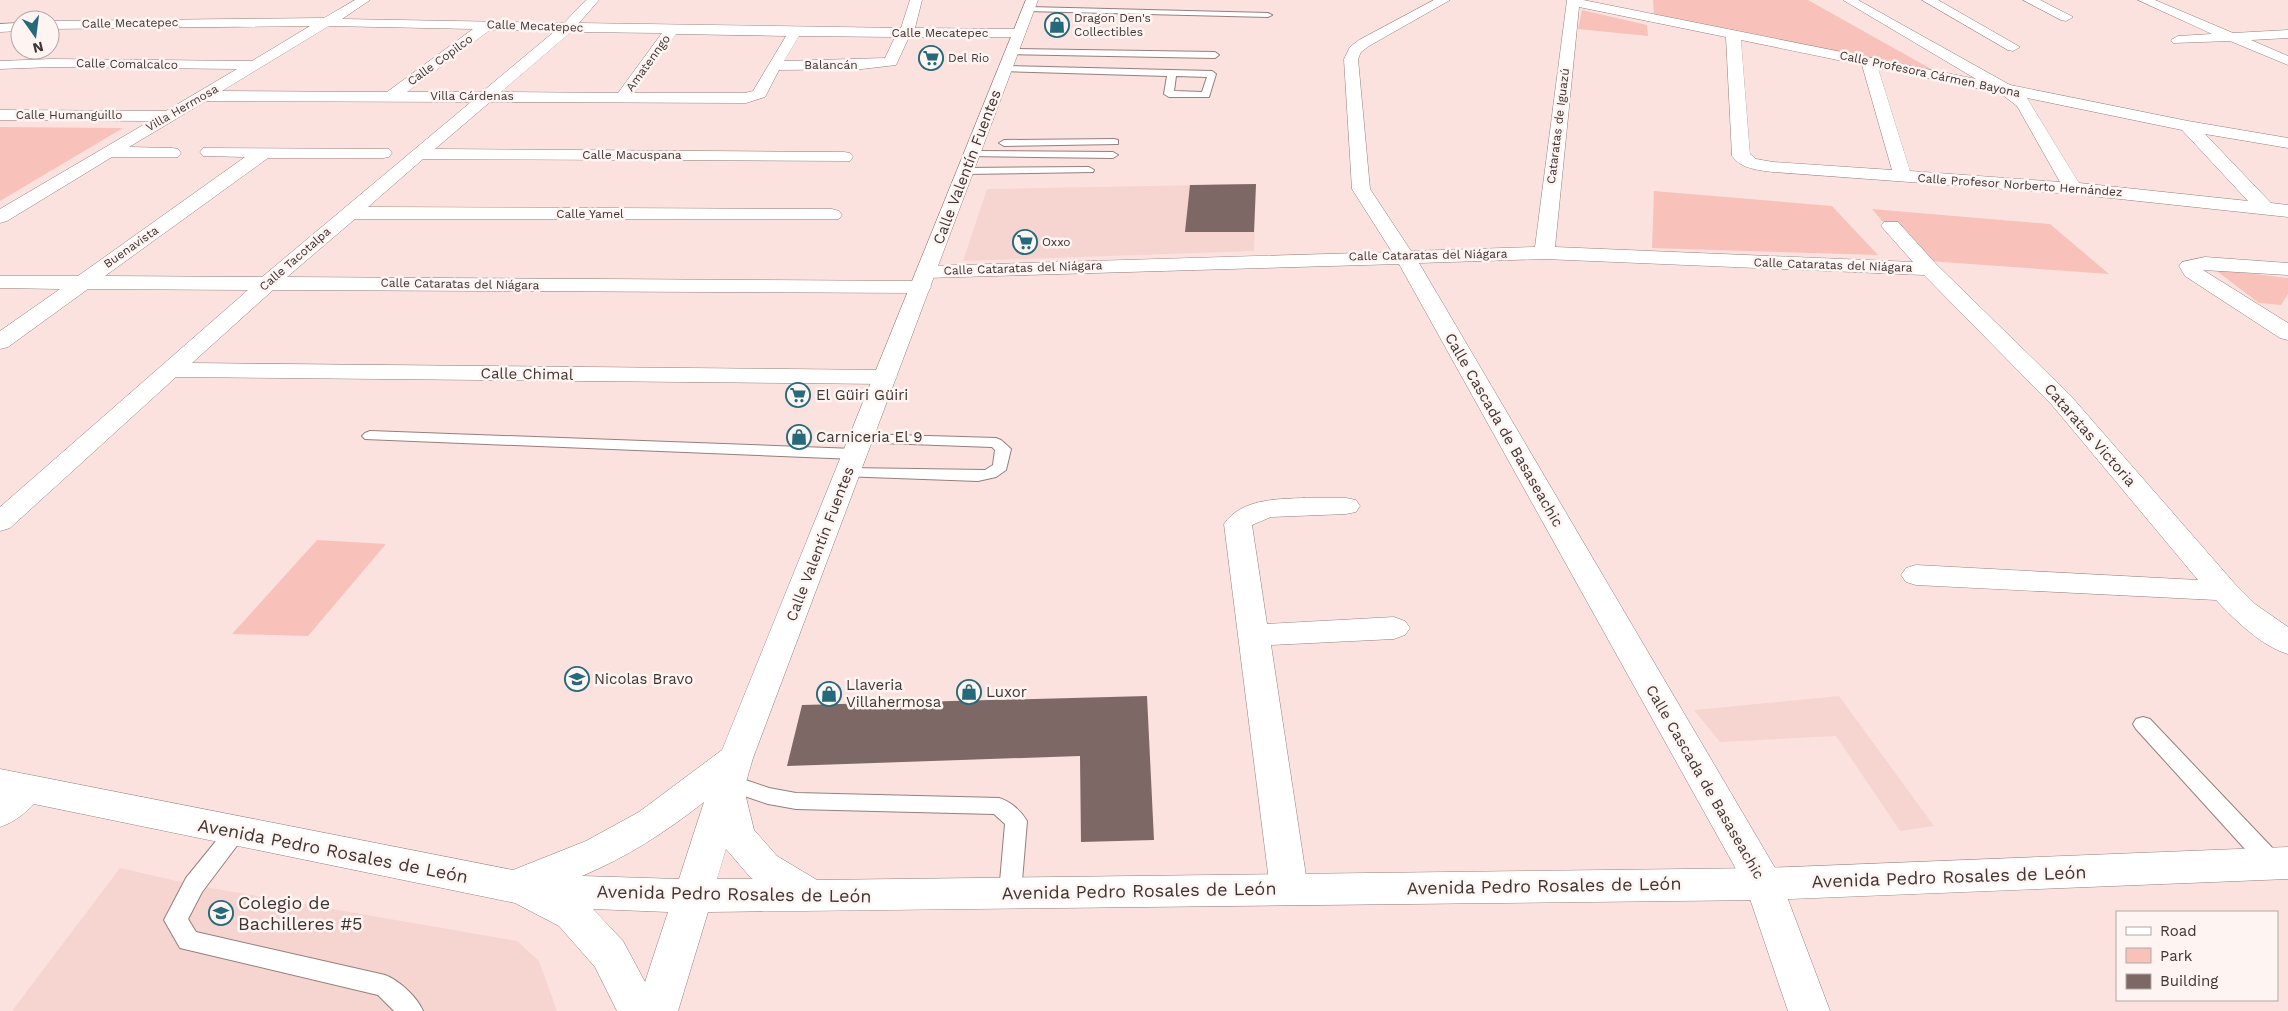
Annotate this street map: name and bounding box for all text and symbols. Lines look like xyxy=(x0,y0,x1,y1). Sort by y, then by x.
north arrow xyxy=(10,10,60,60)
place label: Dragon Den's Collectibles xyxy=(1074,11,1151,39)
shop icon: Dragon Den's Collectibles xyxy=(1044,12,1070,38)
street label: Calle Mecatepec xyxy=(81,15,179,31)
street label: Calle Mecatepec xyxy=(486,17,584,35)
street label: Calle Mecatepec xyxy=(892,26,989,40)
street label: Calle Copilco xyxy=(405,32,475,88)
street label: Amatenngo xyxy=(623,32,673,94)
text: N xyxy=(31,39,45,57)
supermarket icon: Del Rio xyxy=(918,45,944,71)
street label: Calle Profesora Cármen Bayona xyxy=(1838,48,2022,100)
place label: Del Rio xyxy=(948,51,989,65)
street label: Calle Comalcalco xyxy=(76,56,178,72)
street label: Balancán xyxy=(804,58,858,72)
street label: Cataratas de Iguazú xyxy=(1544,67,1572,185)
street label: Villa Hermosa xyxy=(143,82,221,134)
street label: Calle Valentín Fuentes xyxy=(929,87,1005,247)
street label: Villa Cárdenas xyxy=(430,89,514,103)
street label: Calle Humanguillo xyxy=(16,108,122,122)
street label: Calle Macuspana xyxy=(582,148,682,162)
street label: Calle Profesor Norberto Hernández xyxy=(1917,171,2123,199)
street label: Calle Yamel xyxy=(556,207,624,221)
street label: Buenavista xyxy=(101,223,161,271)
street label: Calle Tacotalpa xyxy=(257,224,334,294)
supermarket icon: Oxxo xyxy=(1012,229,1038,255)
place label: Oxxo xyxy=(1042,235,1071,249)
street label: Calle Cataratas del Niágara xyxy=(1348,247,1508,263)
street label: Calle Cataratas del Niágara xyxy=(1753,255,1913,275)
street label: Calle Cataratas del Niágara xyxy=(943,258,1103,278)
street label: Calle Cataratas del Niágara xyxy=(380,276,540,292)
street label: Calle Cascada de Basaseachic xyxy=(1441,330,1567,530)
street label: Calle Chimal xyxy=(481,364,574,384)
street label: Cataratas Victoria xyxy=(2040,380,2140,491)
supermarket icon: El Güiri Güiri xyxy=(785,382,811,408)
place label: El Güiri Güiri xyxy=(816,386,908,404)
shop icon: Carniceria El 9 xyxy=(786,424,812,450)
place label: Carniceria El 9 xyxy=(816,428,923,446)
street label: Calle Valentín Fuentes xyxy=(782,464,858,624)
school or university icon: Nicolas Bravo xyxy=(564,666,590,692)
place label: Nicolas Bravo xyxy=(594,670,693,688)
place label: Llaveria Villahermosa xyxy=(846,676,942,711)
shop icon: Luxor xyxy=(956,679,982,705)
shop icon: Llaveria Villahermosa xyxy=(816,681,842,707)
street label: Calle Cascada de Basaseachic xyxy=(1642,682,1768,882)
place label: Luxor xyxy=(986,683,1027,701)
street label: Avenida Pedro Rosales de León xyxy=(196,814,470,887)
street label: Avenida Pedro Rosales de León xyxy=(1811,861,2087,892)
street label: Avenida Pedro Rosales de León xyxy=(1406,873,1682,898)
street label: Avenida Pedro Rosales de León xyxy=(1001,878,1277,903)
street label: Avenida Pedro Rosales de León xyxy=(596,881,872,906)
place label: Colegio de Bachilleres #5 xyxy=(238,892,362,934)
school or university icon: Colegio de Bachilleres #5 xyxy=(208,900,234,926)
legend xyxy=(2116,911,2278,1001)
text: Road xyxy=(2160,922,2197,940)
text: Park xyxy=(2160,947,2193,965)
text: Building xyxy=(2160,972,2218,990)

